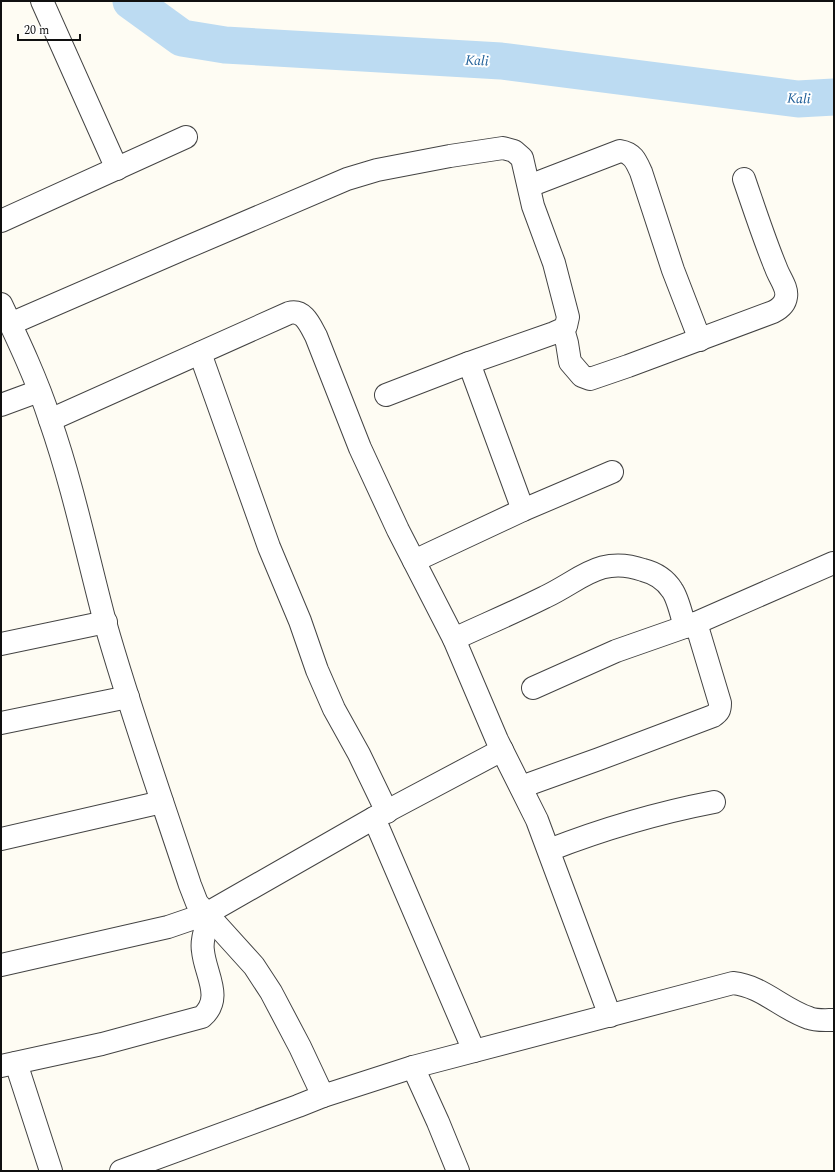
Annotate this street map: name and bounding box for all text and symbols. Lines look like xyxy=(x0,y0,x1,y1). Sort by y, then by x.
scale bar xyxy=(18,16,80,42)
text: 20 m xyxy=(24,21,49,40)
water label: Kali xyxy=(465,49,489,72)
water label: Kali xyxy=(787,88,811,109)

